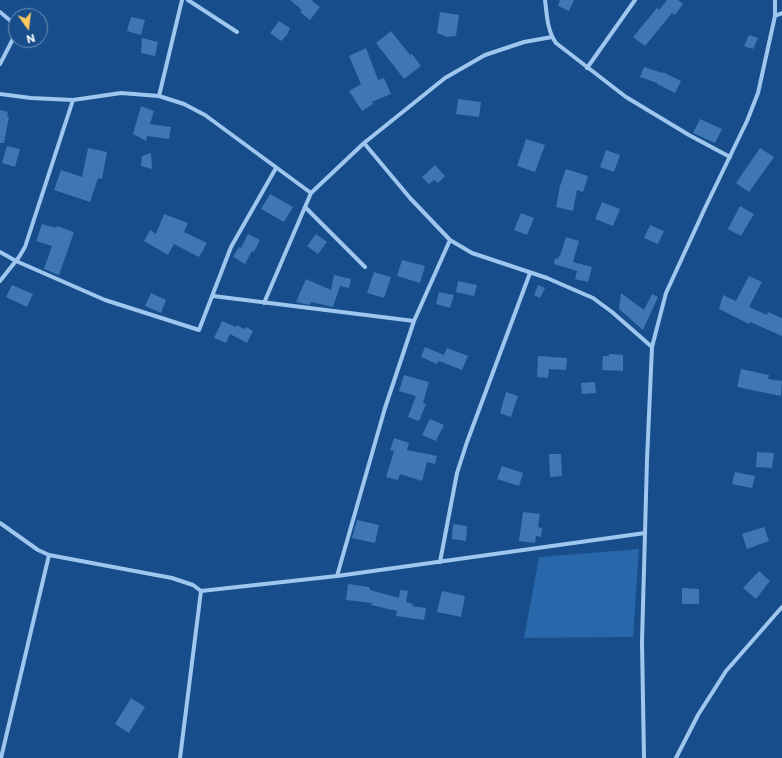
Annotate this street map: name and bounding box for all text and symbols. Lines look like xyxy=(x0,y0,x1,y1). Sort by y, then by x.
north arrow xyxy=(8,8,48,48)
text: N xyxy=(25,32,36,46)

